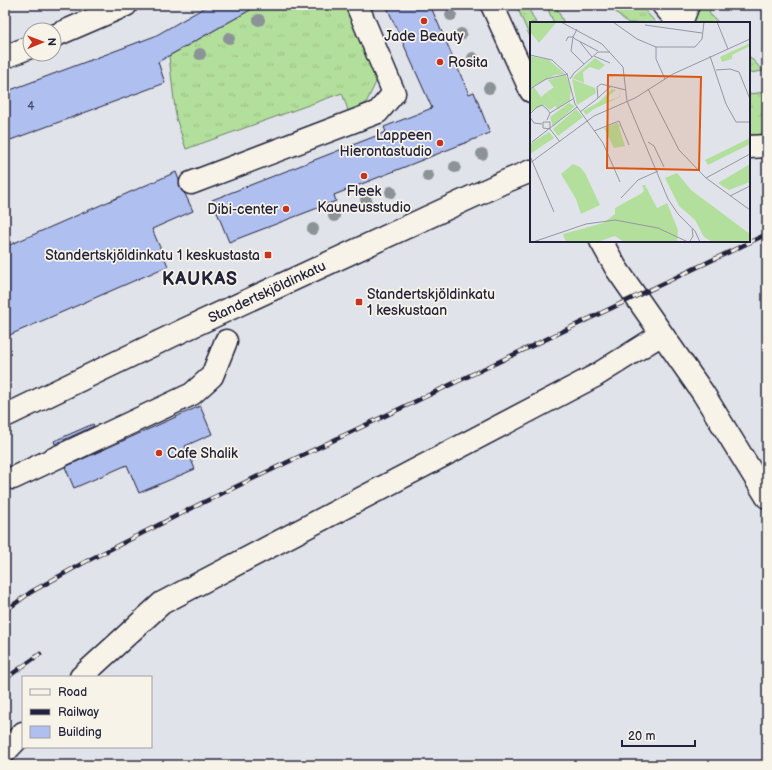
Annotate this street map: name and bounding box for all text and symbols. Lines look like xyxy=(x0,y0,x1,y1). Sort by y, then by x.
marker: Jade Beauty xyxy=(419,16,429,26)
north arrow xyxy=(22,22,62,62)
inset map xyxy=(530,22,750,242)
place label: Jade Beauty xyxy=(384,28,464,45)
text: N xyxy=(45,38,58,46)
place label: Rosita xyxy=(448,54,488,71)
marker: Rosita xyxy=(435,57,445,67)
house number: 4 xyxy=(27,99,35,114)
place label: Lappeen Hierontastudio xyxy=(340,127,432,160)
marker: Lappeen Hierontastudio xyxy=(435,138,445,148)
marker: Fleek Kauneusstudio xyxy=(359,171,369,181)
place label: Fleek Kauneusstudio xyxy=(317,183,411,216)
place label: Dibi-center xyxy=(207,201,279,218)
marker: Dibi-center xyxy=(281,204,291,214)
place label: Standertskjöldinkatu 1 keskustasta xyxy=(45,247,260,264)
marker: Standertskjöldinkatu 1 keskustasta xyxy=(263,250,273,260)
street label: Standertskjöldinkatu xyxy=(205,257,329,327)
district label: KAUKAS xyxy=(162,269,238,290)
place label: Standertskjöldinkatu 1 keskustaan xyxy=(367,286,495,319)
marker: Standertskjöldinkatu 1 keskustaan xyxy=(354,297,364,307)
place label: Cafe Shalik xyxy=(167,445,238,462)
marker: Cafe Shalik xyxy=(154,448,164,458)
legend xyxy=(22,676,152,748)
text: Road xyxy=(58,685,87,700)
text: Railway xyxy=(58,705,100,720)
scale bar xyxy=(622,722,695,748)
text: Building xyxy=(58,725,102,740)
text: 20 m xyxy=(628,729,655,744)

